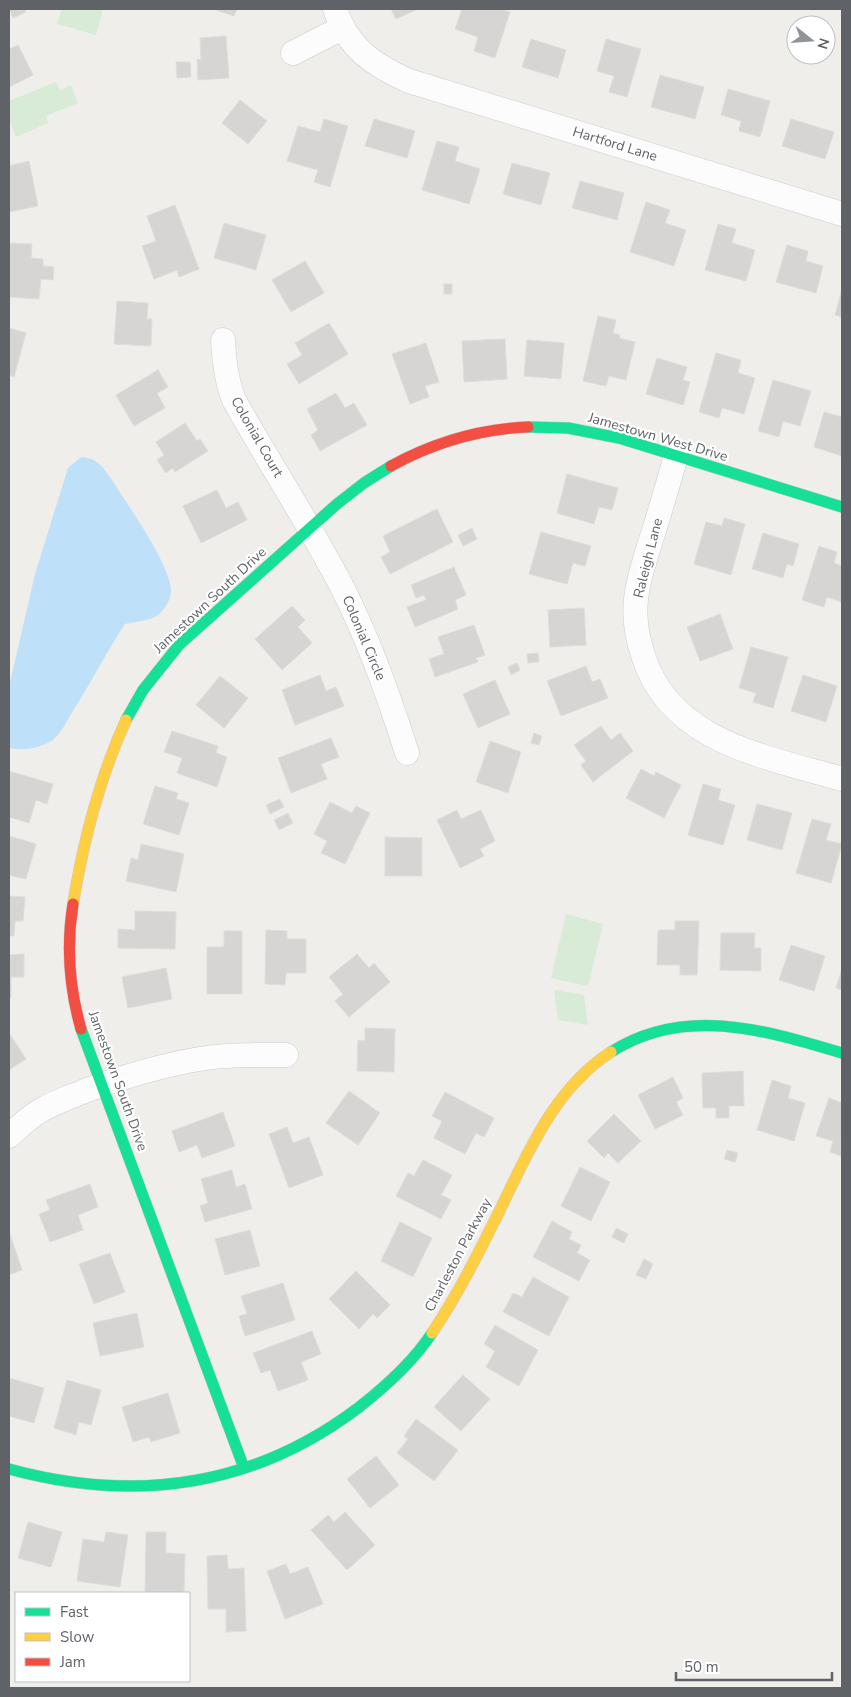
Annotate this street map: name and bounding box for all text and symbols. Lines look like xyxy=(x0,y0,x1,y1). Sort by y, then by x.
north arrow xyxy=(786,15,836,65)
text: N xyxy=(812,36,834,51)
street label: Hartford Lane xyxy=(570,122,660,166)
street label: Colonial Court xyxy=(226,393,288,481)
street label: Jamestown West Drive xyxy=(585,408,730,466)
street label: Raleigh Lane xyxy=(629,516,667,600)
street label: Jamestown South Drive xyxy=(149,543,271,658)
street label: Colonial Circle xyxy=(338,593,390,683)
street label: Jamestown South Drive xyxy=(83,1007,152,1154)
street label: Charleston Parkway xyxy=(420,1194,496,1315)
legend xyxy=(15,1592,190,1682)
text: Fast xyxy=(60,1602,89,1622)
text: Slow xyxy=(60,1627,95,1647)
scale bar xyxy=(676,1650,832,1682)
text: Jam xyxy=(59,1652,86,1672)
text: 50 m xyxy=(684,1657,719,1677)

